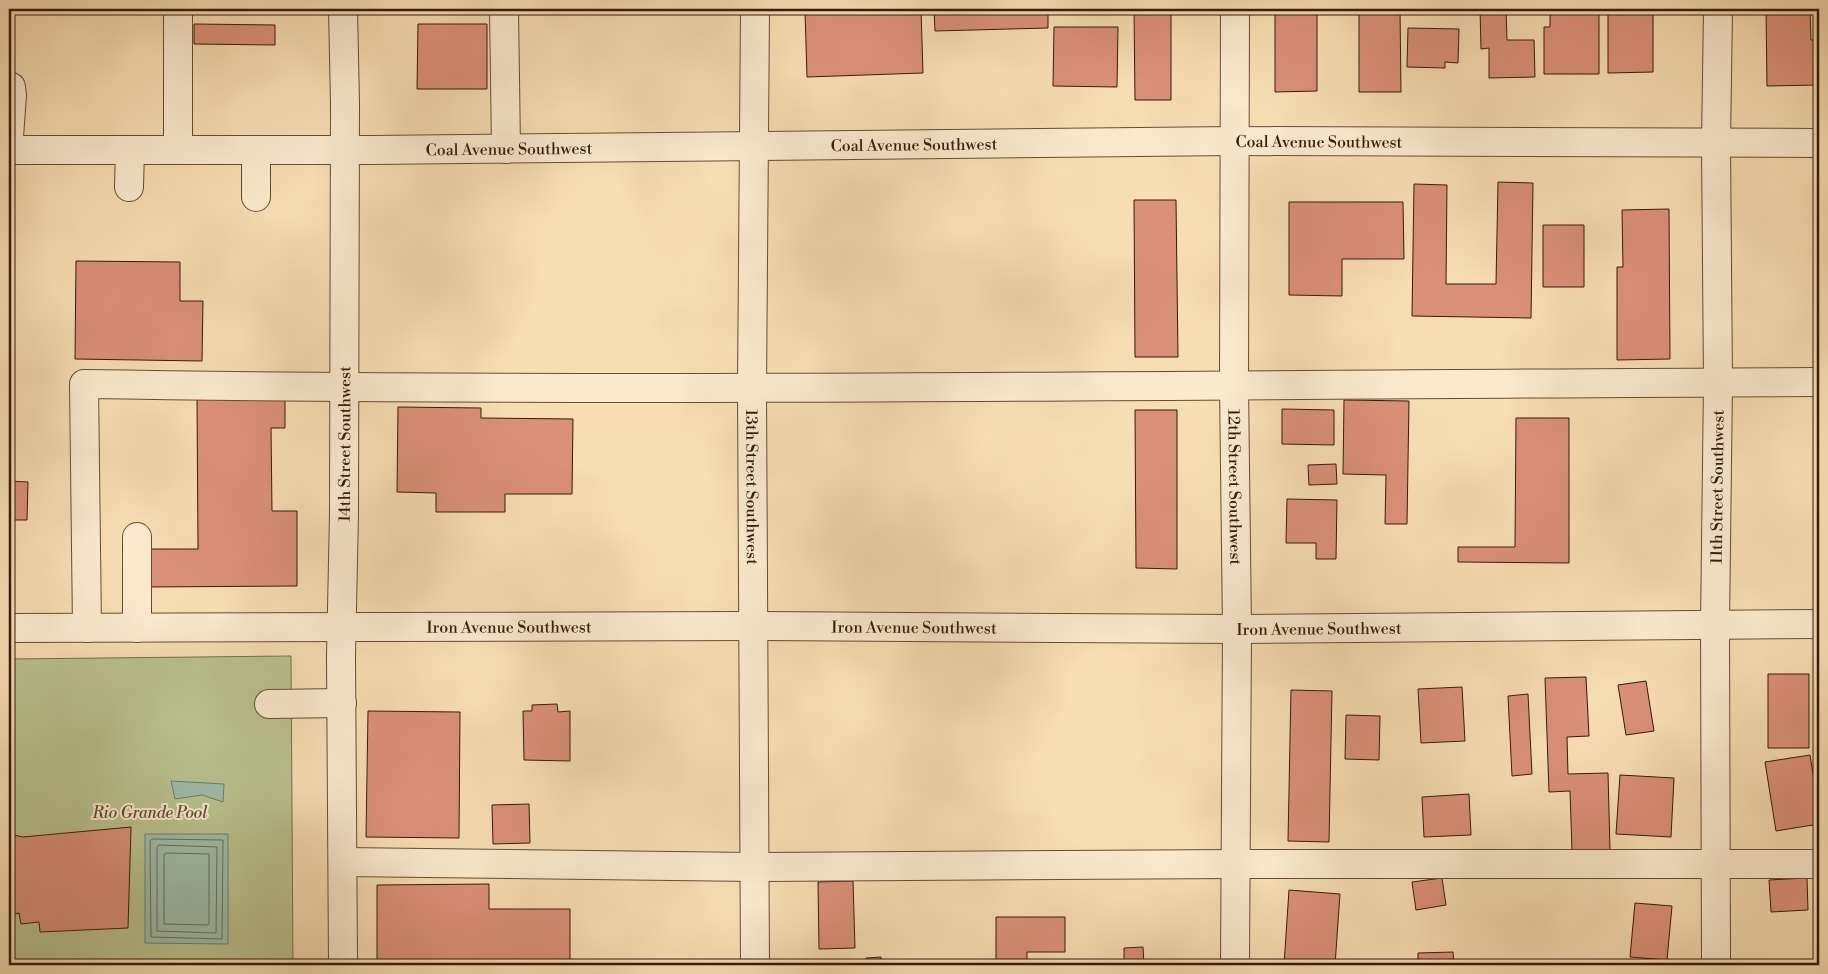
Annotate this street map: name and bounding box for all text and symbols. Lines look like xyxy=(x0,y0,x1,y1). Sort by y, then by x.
street label: Coal Avenue Southwest xyxy=(1236,132,1403,153)
street label: Coal Avenue Southwest xyxy=(831,134,998,156)
street label: Coal Avenue Southwest xyxy=(426,139,593,160)
street label: 14th Street Southwest xyxy=(335,366,355,522)
street label: 13th Street Southwest xyxy=(741,409,762,565)
street label: 12th Street Southwest xyxy=(1223,409,1245,566)
street label: 11th Street Southwest xyxy=(1707,409,1729,564)
street label: Iron Avenue Southwest xyxy=(426,617,592,638)
street label: Iron Avenue Southwest xyxy=(831,617,997,639)
street label: Iron Avenue Southwest xyxy=(1236,619,1402,640)
park label: Rio Grande Pool xyxy=(92,803,208,823)

